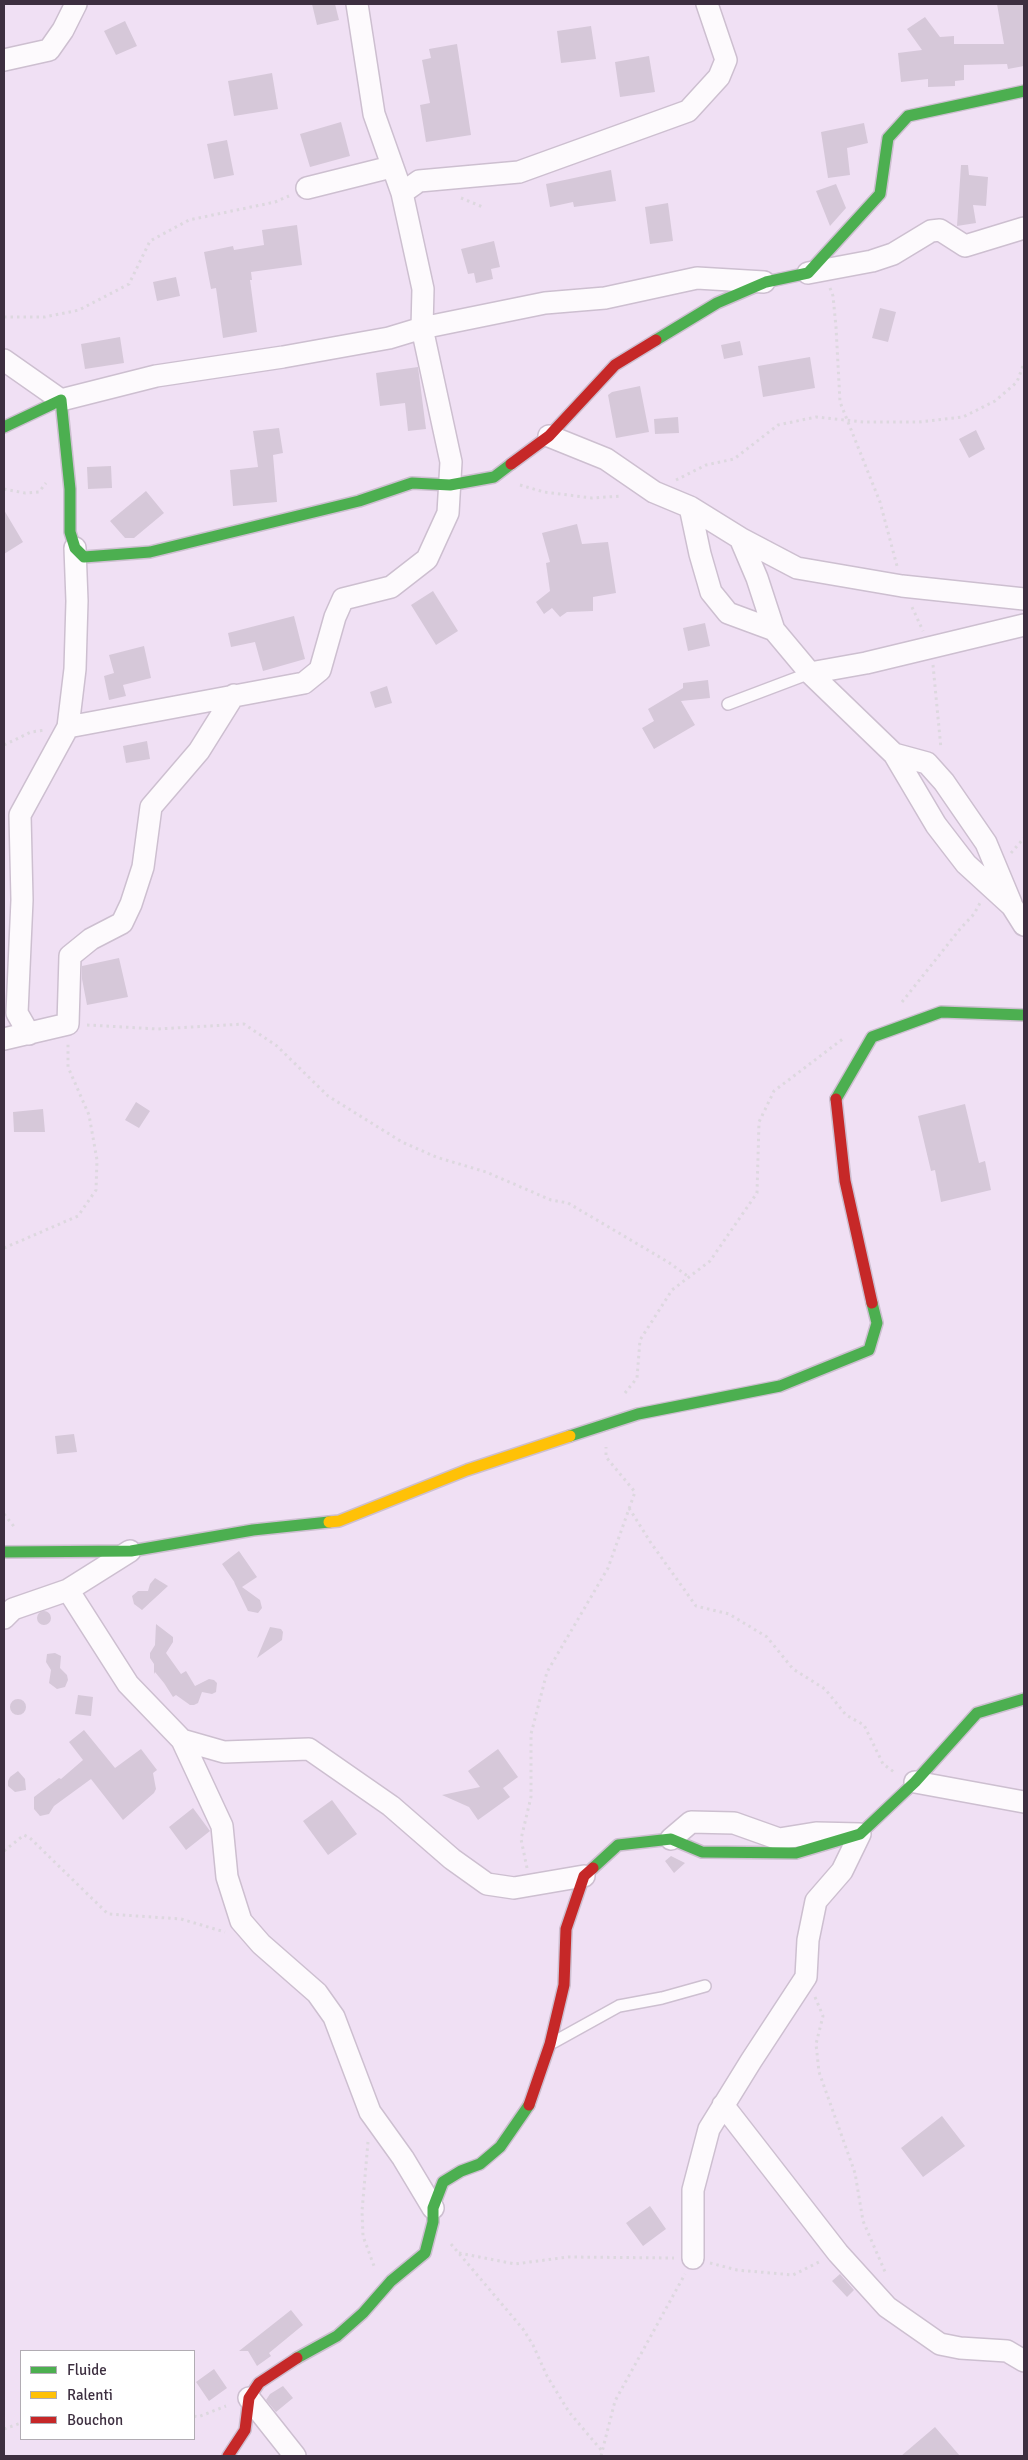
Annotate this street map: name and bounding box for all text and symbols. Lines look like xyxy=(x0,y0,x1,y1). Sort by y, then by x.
legend xyxy=(20,2350,195,2440)
text: Fluide xyxy=(67,2361,107,2379)
text: Ralenti xyxy=(67,2386,113,2404)
text: Bouchon xyxy=(67,2411,123,2429)

